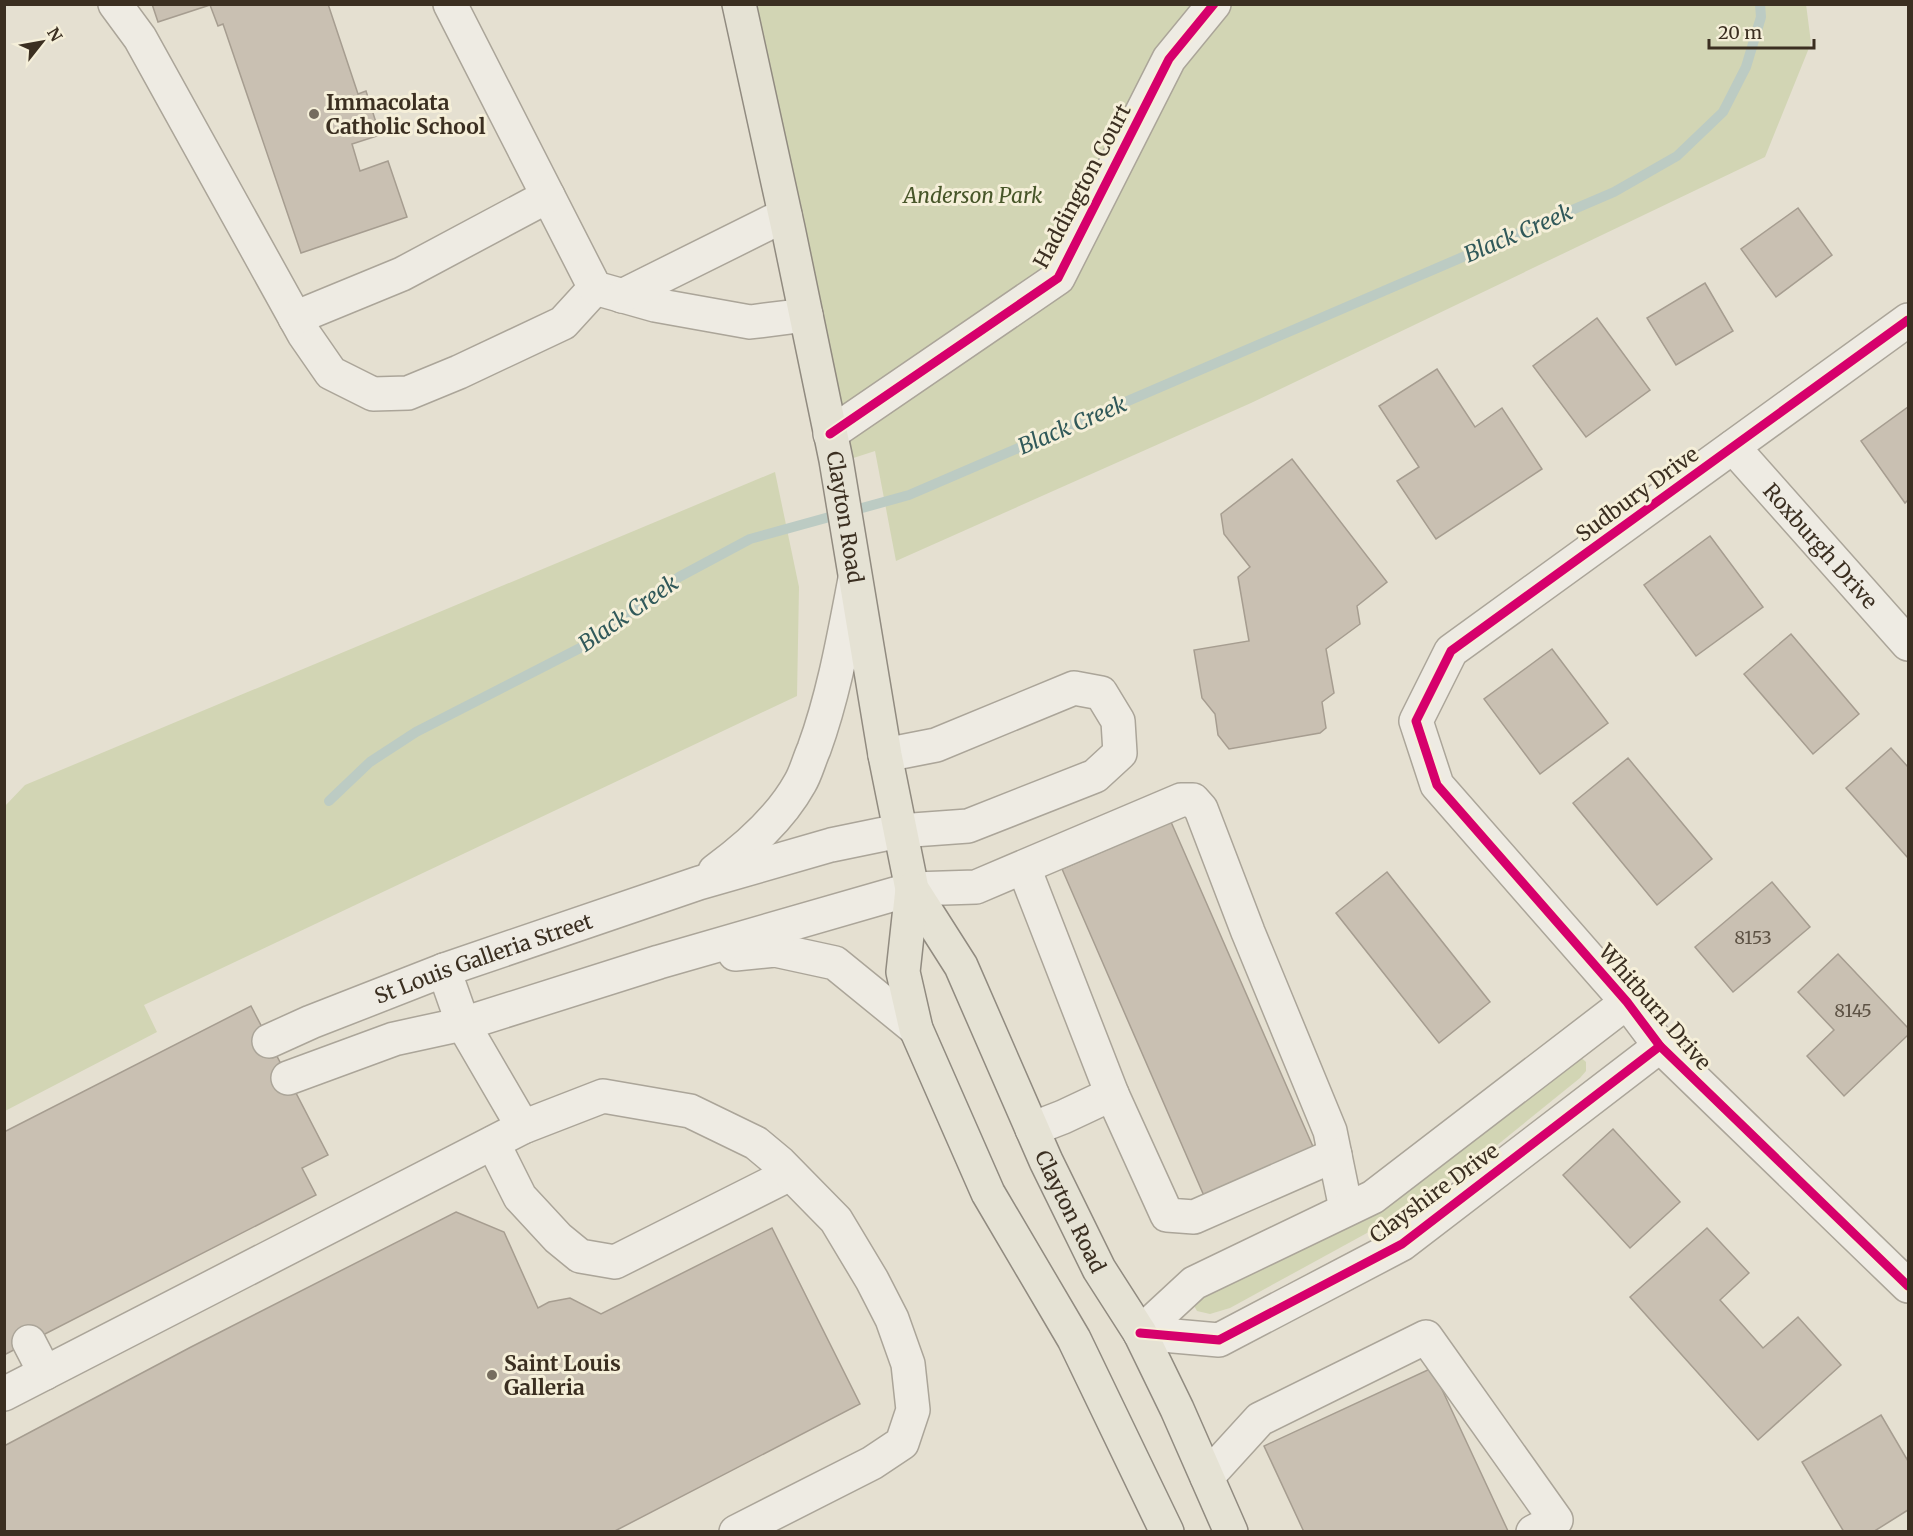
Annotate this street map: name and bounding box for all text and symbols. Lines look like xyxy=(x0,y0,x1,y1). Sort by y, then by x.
north arrow xyxy=(12,12,72,72)
scale bar xyxy=(1709,12,1814,50)
text: 20 m xyxy=(1718,21,1762,44)
text: N xyxy=(43,24,67,45)
place label: Immacolata Catholic School xyxy=(326,89,486,140)
street label: Haddington Court xyxy=(1027,99,1137,273)
marker: Immacolata Catholic School xyxy=(307,107,321,121)
park label: Anderson Park xyxy=(901,182,1043,209)
water label: Black Creek xyxy=(1460,198,1576,268)
water label: Black Creek xyxy=(1014,390,1130,460)
street label: Sudbury Drive xyxy=(1570,440,1704,548)
street label: Clayton Road xyxy=(821,449,870,585)
street label: Roxburgh Drive xyxy=(1758,477,1884,614)
water label: Black Creek xyxy=(573,569,683,657)
street label: St Louis Galleria Street xyxy=(371,907,596,1009)
house number: 8153 xyxy=(1734,926,1772,949)
street label: Whitburn Drive xyxy=(1592,938,1717,1076)
house number: 8145 xyxy=(1834,999,1872,1022)
street label: Clayshire Drive xyxy=(1364,1137,1504,1249)
street label: Clayton Road xyxy=(1029,1146,1112,1277)
place label: Saint Louis Galleria xyxy=(504,1350,621,1401)
marker: Saint Louis Galleria xyxy=(485,1368,499,1382)

